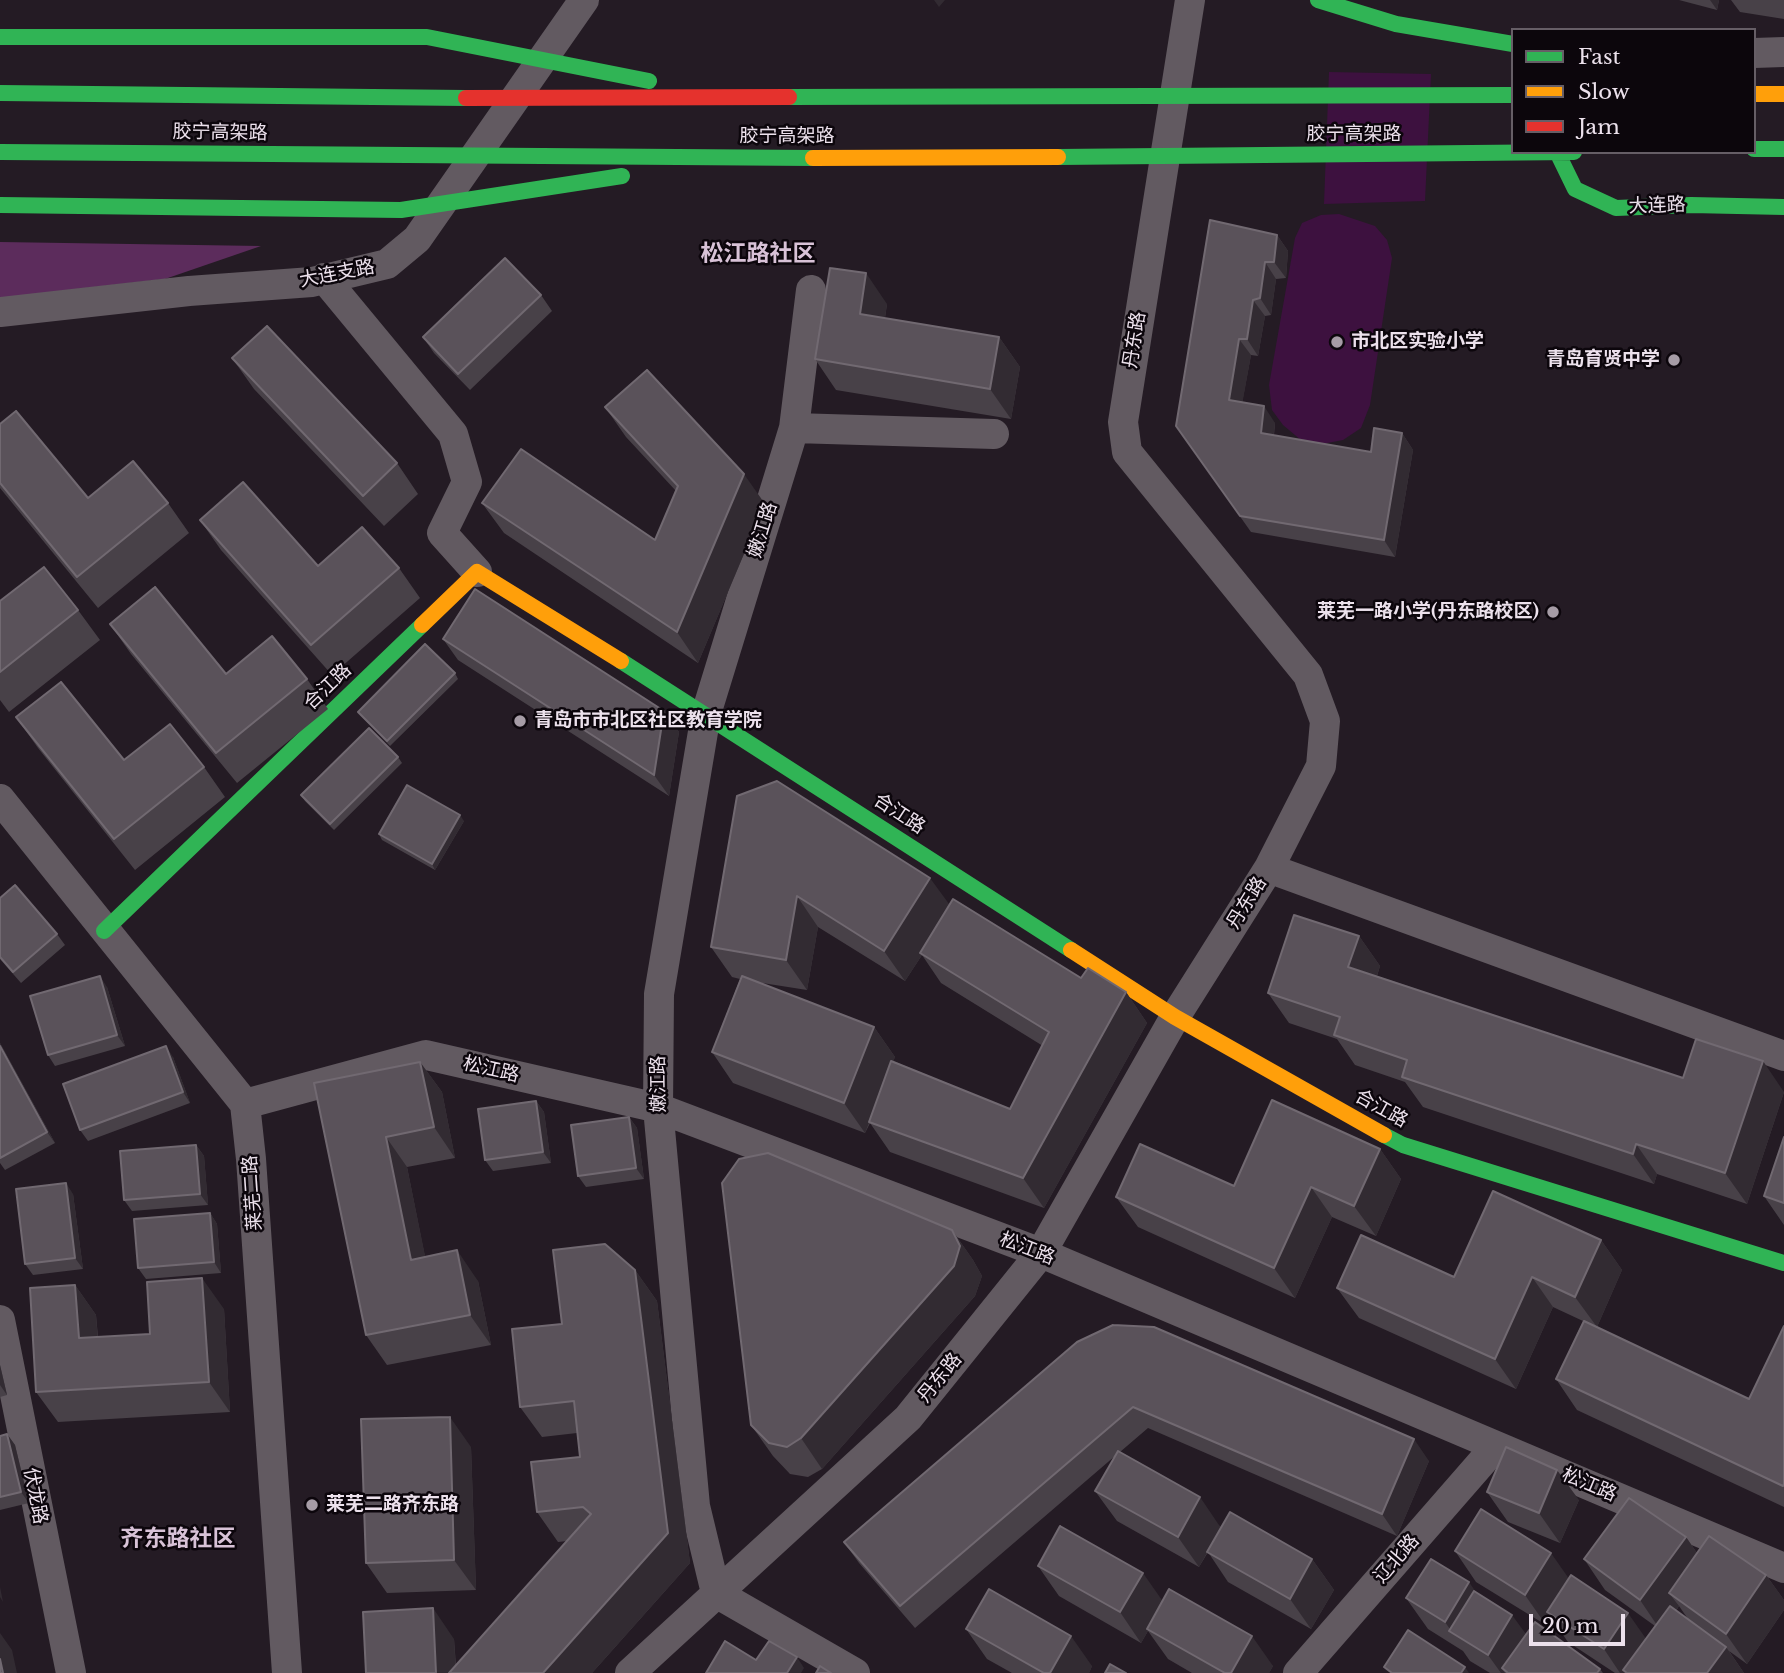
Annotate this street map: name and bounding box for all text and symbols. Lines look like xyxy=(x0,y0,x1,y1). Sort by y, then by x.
legend xyxy=(1511,28,1756,154)
text: Fast xyxy=(1578,44,1620,70)
text: Slow xyxy=(1578,79,1630,105)
text: Jam xyxy=(1578,114,1620,140)
street label: 胶宁高架路 xyxy=(172,121,268,145)
street label: 胶宁高架路 xyxy=(1307,124,1401,146)
street label: 胶宁高架路 xyxy=(740,126,834,148)
street label: 大连路 xyxy=(1628,194,1686,218)
district label: 松江路社区 xyxy=(701,241,815,269)
street label: 大连支路 xyxy=(298,256,376,292)
street label: 丹东路 xyxy=(1119,310,1151,370)
place label: 市北区实验小学 xyxy=(1351,331,1484,353)
marker: 市北区实验小学 xyxy=(1329,334,1345,350)
place label: 青岛育贤中学 xyxy=(1546,349,1660,371)
marker: 青岛育贤中学 xyxy=(1666,352,1682,368)
street label: 嫩江路 xyxy=(744,499,782,561)
place label: 莱芜一路小学(丹东路校区) xyxy=(1317,601,1539,623)
marker: 莱芜一路小学(丹东路校区) xyxy=(1545,604,1561,620)
street label: 合江路 xyxy=(300,659,356,715)
place label: 青岛市市北区社区教育学院 xyxy=(534,710,762,732)
marker: 青岛市市北区社区教育学院 xyxy=(512,713,528,729)
street label: 合江路 xyxy=(869,789,929,839)
street label: 丹东路 xyxy=(1222,873,1272,933)
street label: 松江路 xyxy=(461,1052,521,1088)
street label: 嫩江路 xyxy=(647,1055,671,1113)
street label: 合江路 xyxy=(1351,1085,1411,1133)
street label: 莱芜二路 xyxy=(239,1154,267,1232)
street label: 松江路 xyxy=(996,1228,1058,1270)
street label: 丹东路 xyxy=(913,1349,967,1407)
street label: 松江路 xyxy=(1558,1463,1620,1507)
street label: 伏龙路 xyxy=(18,1466,52,1526)
place label: 莱芜二路齐东路 xyxy=(326,1494,459,1516)
marker: 莱芜二路齐东路 xyxy=(304,1497,320,1513)
district label: 齐东路社区 xyxy=(121,1526,235,1554)
street label: 辽北路 xyxy=(1370,1530,1424,1588)
scale bar xyxy=(1532,1600,1628,1644)
text: 20 m xyxy=(1542,1613,1599,1639)

